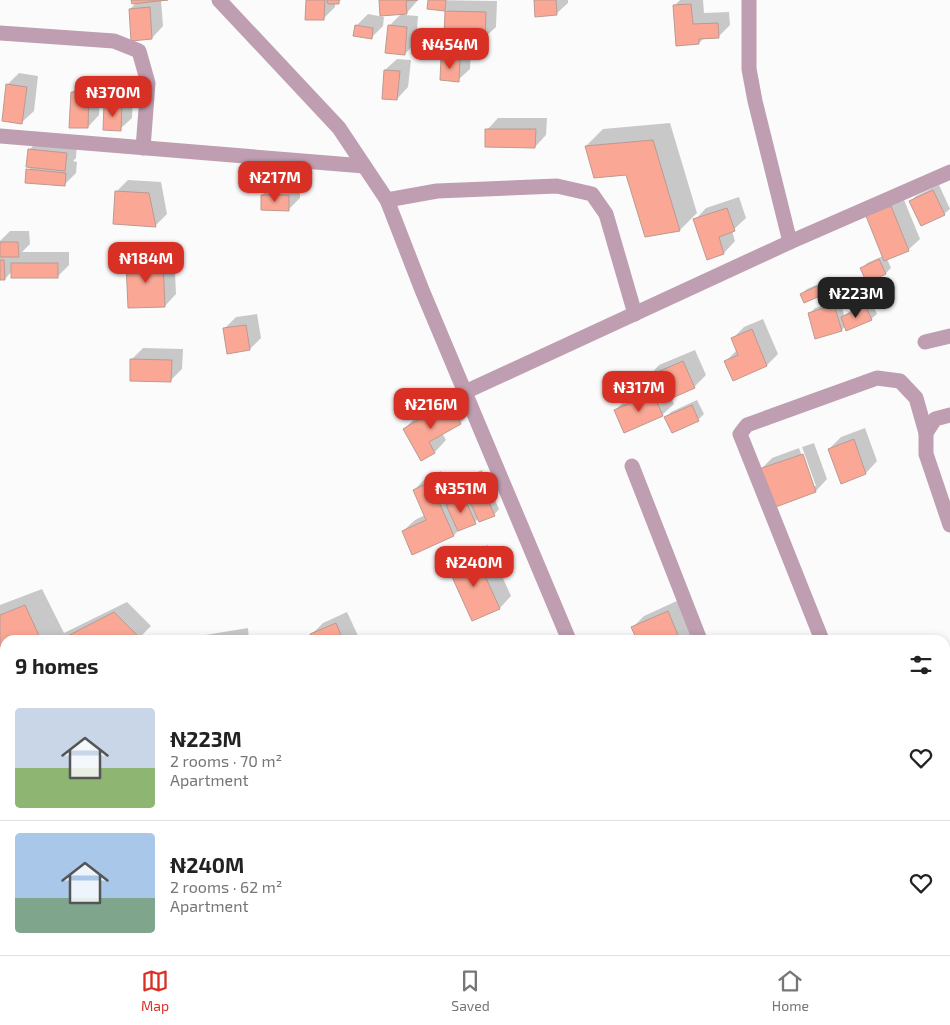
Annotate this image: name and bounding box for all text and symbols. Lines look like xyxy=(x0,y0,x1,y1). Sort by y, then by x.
pin: ₦454M xyxy=(415,28,485,70)
text: ₦454M xyxy=(422,34,478,53)
pin: ₦370M xyxy=(78,76,148,118)
text: ₦370M xyxy=(86,82,140,101)
pin: ₦217M xyxy=(240,160,310,203)
text: ₦217M xyxy=(249,167,301,186)
pin: ₦184M xyxy=(111,242,181,284)
text: ₦184M xyxy=(119,248,173,267)
pin: ₦223M xyxy=(821,276,891,319)
text: ₦223M xyxy=(829,283,883,302)
pin: ₦317M xyxy=(604,370,674,413)
text: ₦317M xyxy=(613,377,665,396)
pin: ₦216M xyxy=(396,388,466,430)
text: ₦216M xyxy=(405,394,457,413)
pin: ₦351M xyxy=(426,472,496,514)
text: ₦351M xyxy=(435,478,487,497)
pin: ₦240M xyxy=(439,546,509,588)
text: ₦240M xyxy=(446,552,502,571)
icon: filters xyxy=(907,651,935,679)
text: 9 homes xyxy=(15,653,98,678)
text: ₦223M xyxy=(170,726,242,751)
icon: home xyxy=(55,728,115,788)
icon: heart xyxy=(907,744,935,772)
text: 2 rooms · 70 m² xyxy=(170,751,282,770)
text: Apartment xyxy=(170,770,249,789)
text: ₦240M xyxy=(170,852,244,877)
icon: home xyxy=(55,853,115,913)
icon: heart xyxy=(907,869,935,897)
text: 2 rooms · 62 m² xyxy=(170,877,282,896)
text: Apartment xyxy=(170,896,249,915)
tab: Map xyxy=(141,967,169,1014)
tab: Saved xyxy=(451,967,490,1014)
tab: Home xyxy=(772,967,809,1014)

